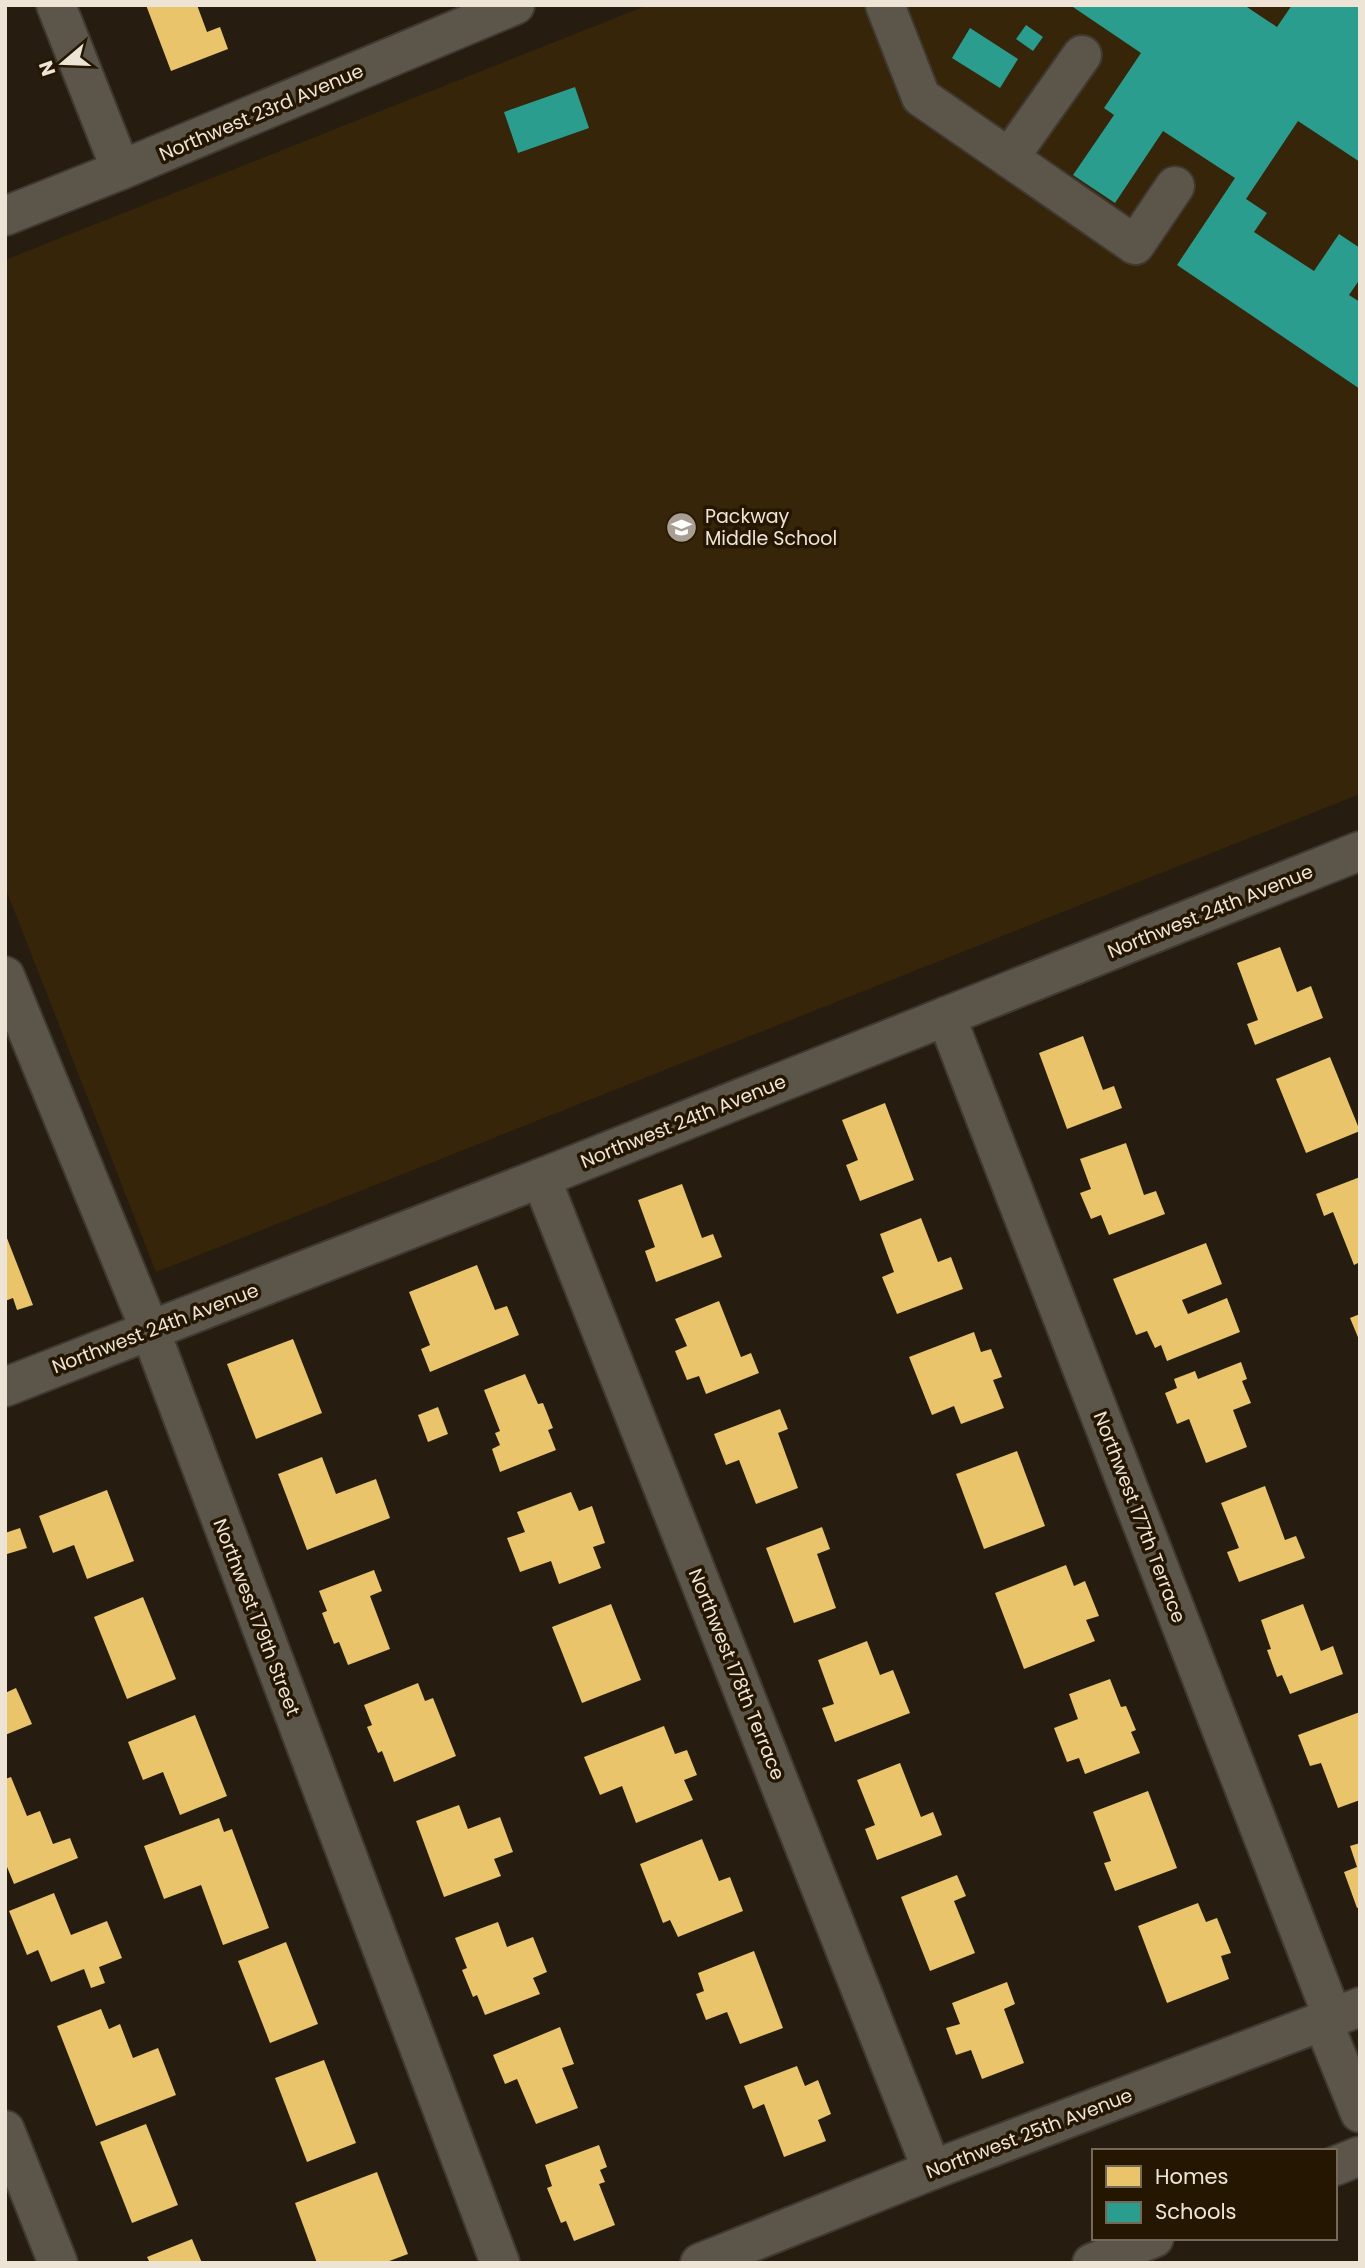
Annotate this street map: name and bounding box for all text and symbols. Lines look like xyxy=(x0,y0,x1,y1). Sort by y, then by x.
north arrow xyxy=(28,28,98,98)
text: N xyxy=(32,57,62,80)
street label: Northwest 23rd Avenue xyxy=(155,57,367,168)
place label: Packway Middle School xyxy=(705,503,837,552)
school or university icon: Packway Middle School xyxy=(665,510,699,544)
street label: Northwest 24th Avenue xyxy=(1103,858,1317,965)
street label: Northwest 24th Avenue xyxy=(576,1068,790,1175)
street label: Northwest 24th Avenue xyxy=(48,1277,262,1380)
street label: Northwest 177th Terrace xyxy=(1087,1408,1192,1627)
street label: Northwest 179th Street xyxy=(206,1515,307,1720)
street label: Northwest 178th Terrace xyxy=(682,1564,791,1784)
street label: Northwest 25th Avenue xyxy=(922,2082,1136,2185)
legend xyxy=(1092,2149,1337,2240)
text: Homes xyxy=(1155,2162,1229,2191)
text: Schools xyxy=(1155,2197,1237,2226)

